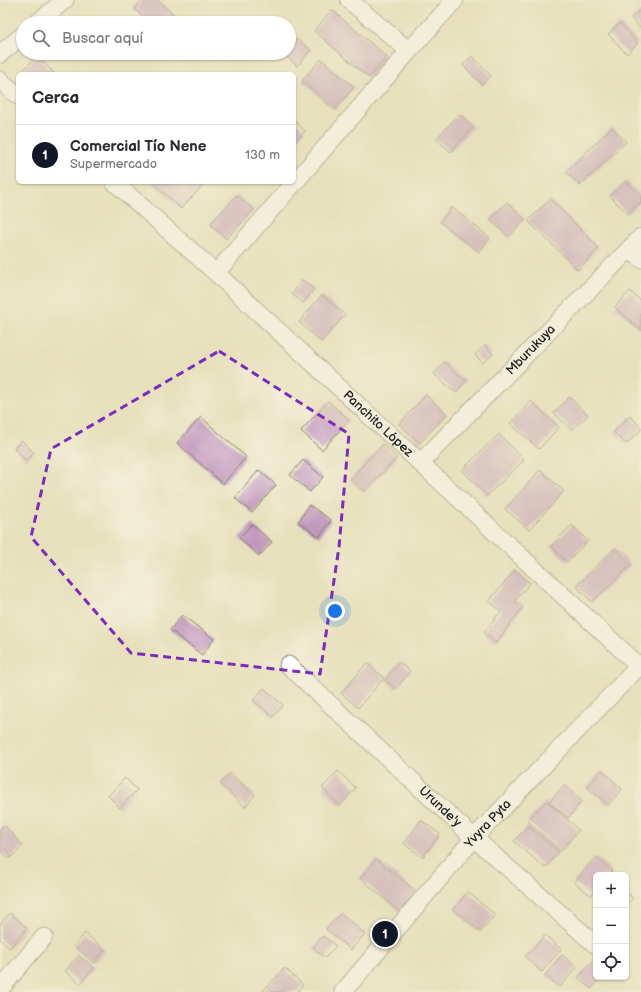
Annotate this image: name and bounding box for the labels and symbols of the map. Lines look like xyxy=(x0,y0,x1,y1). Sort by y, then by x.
street label: Mburukuya xyxy=(503,321,559,378)
street label: Panchito López xyxy=(340,387,417,461)
your location xyxy=(325,601,345,621)
street label: Urunde'y xyxy=(416,783,465,831)
street label: Yvyra Pyta xyxy=(460,796,515,852)
pin: 1 xyxy=(372,919,398,949)

